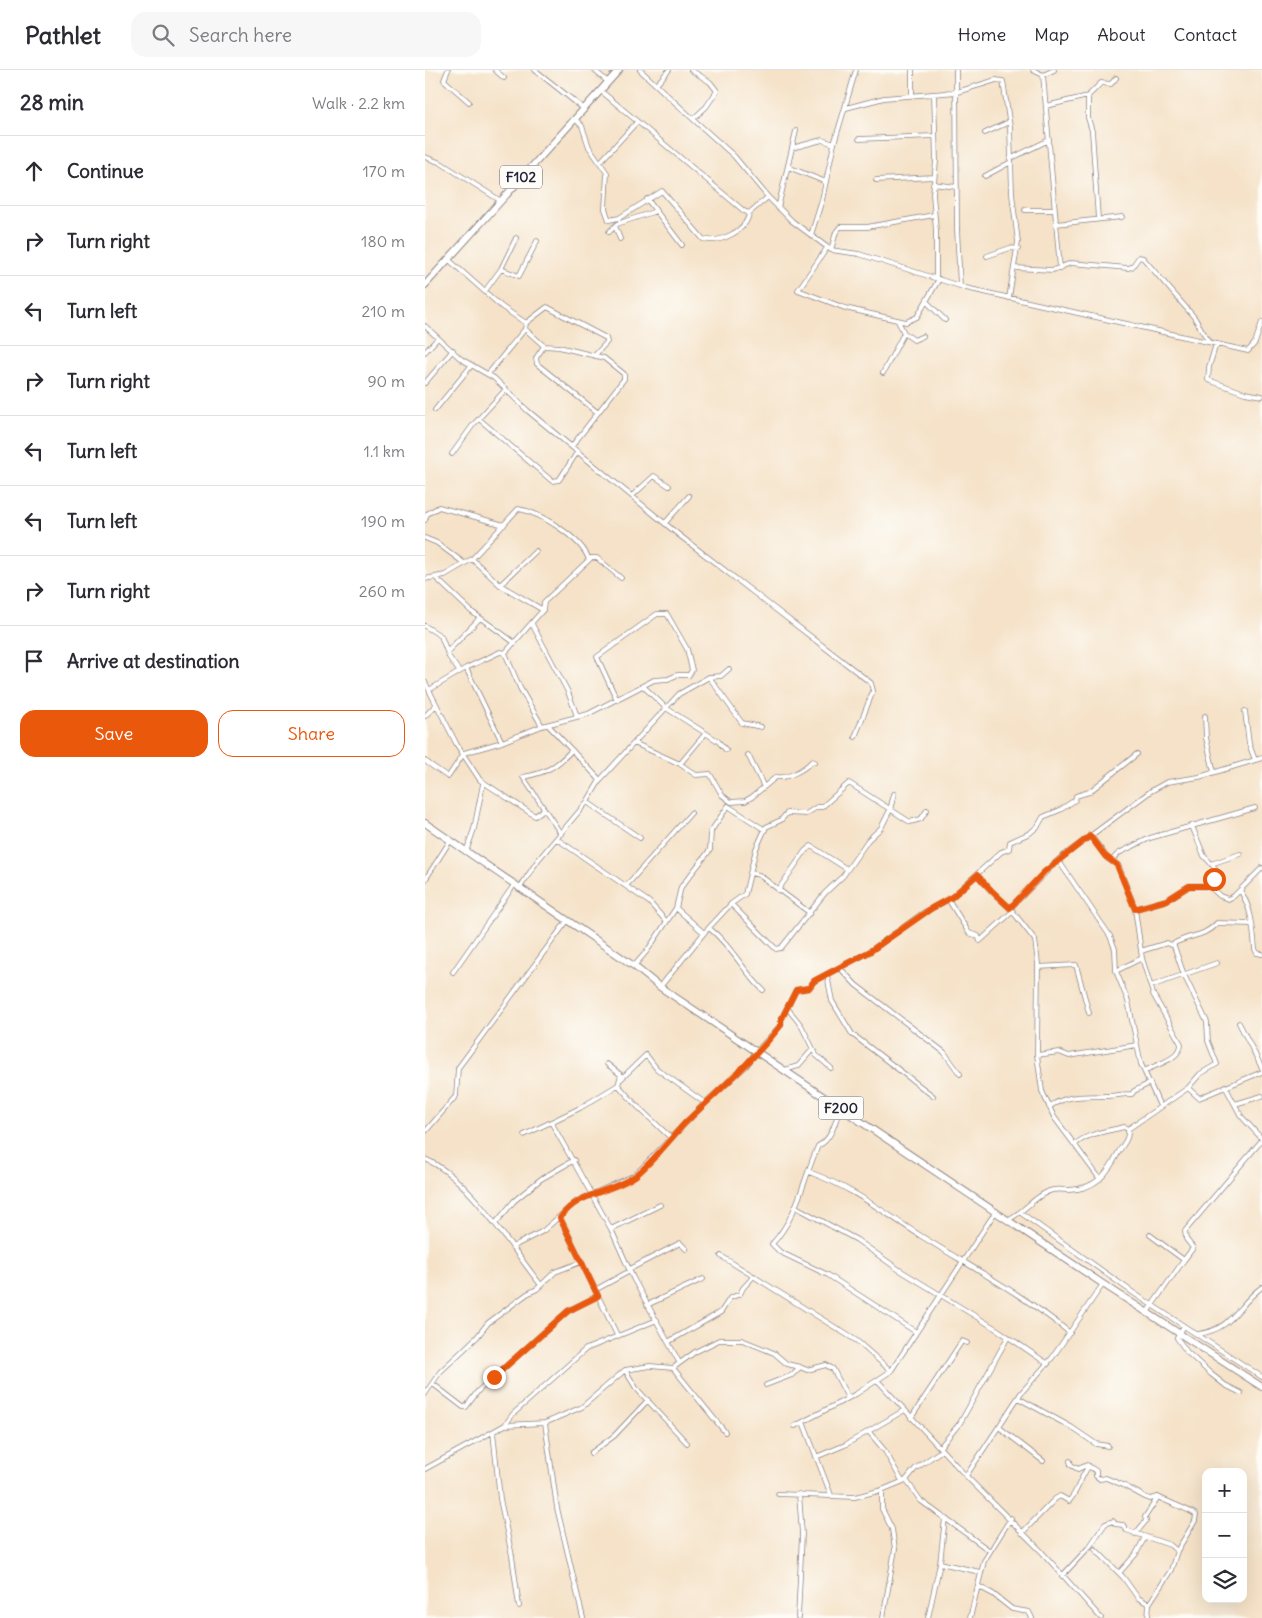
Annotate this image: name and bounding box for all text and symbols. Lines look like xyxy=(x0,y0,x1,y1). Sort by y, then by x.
search box xyxy=(131,12,481,57)
text: Pathlet xyxy=(25,20,101,50)
icon: search xyxy=(149,21,177,49)
text: Search here xyxy=(189,23,292,47)
text: Home xyxy=(958,23,1006,46)
text: Map xyxy=(1034,23,1069,46)
text: About xyxy=(1097,23,1145,46)
text: Contact xyxy=(1173,23,1237,46)
text: 28 min xyxy=(20,89,84,116)
text: Walk · 2.2 km xyxy=(312,93,405,113)
icon: ahead xyxy=(20,157,48,185)
text: Continue xyxy=(67,159,144,183)
text: 170 m xyxy=(362,161,405,181)
road number: F102 xyxy=(500,165,542,188)
icon: right xyxy=(20,227,48,255)
text: Turn right xyxy=(67,229,150,253)
text: 180 m xyxy=(361,231,405,251)
icon: left xyxy=(20,297,48,325)
text: Turn left xyxy=(67,299,137,323)
text: 210 m xyxy=(362,301,405,321)
icon: right xyxy=(20,367,48,395)
text: Turn right xyxy=(67,369,150,393)
text: 90 m xyxy=(367,371,405,391)
icon: left xyxy=(20,437,48,465)
text: Turn left xyxy=(67,439,137,463)
text: 1.1 km xyxy=(364,441,405,461)
icon: left xyxy=(20,507,48,535)
text: Turn left xyxy=(67,509,137,533)
text: 190 m xyxy=(361,511,405,531)
icon: right xyxy=(20,577,48,605)
text: Turn right xyxy=(67,579,150,603)
text: 260 m xyxy=(359,581,405,601)
icon: arrive xyxy=(20,647,48,675)
text: Arrive at destination xyxy=(67,649,240,673)
button: Save xyxy=(20,710,208,757)
button: Share xyxy=(218,710,405,757)
route start xyxy=(1203,868,1226,891)
road number: F200 xyxy=(819,1096,863,1120)
route end xyxy=(483,1366,506,1389)
map controls xyxy=(1202,1468,1247,1603)
button: + xyxy=(1202,1468,1247,1513)
button: − xyxy=(1202,1513,1247,1558)
button: layers xyxy=(1202,1558,1247,1603)

